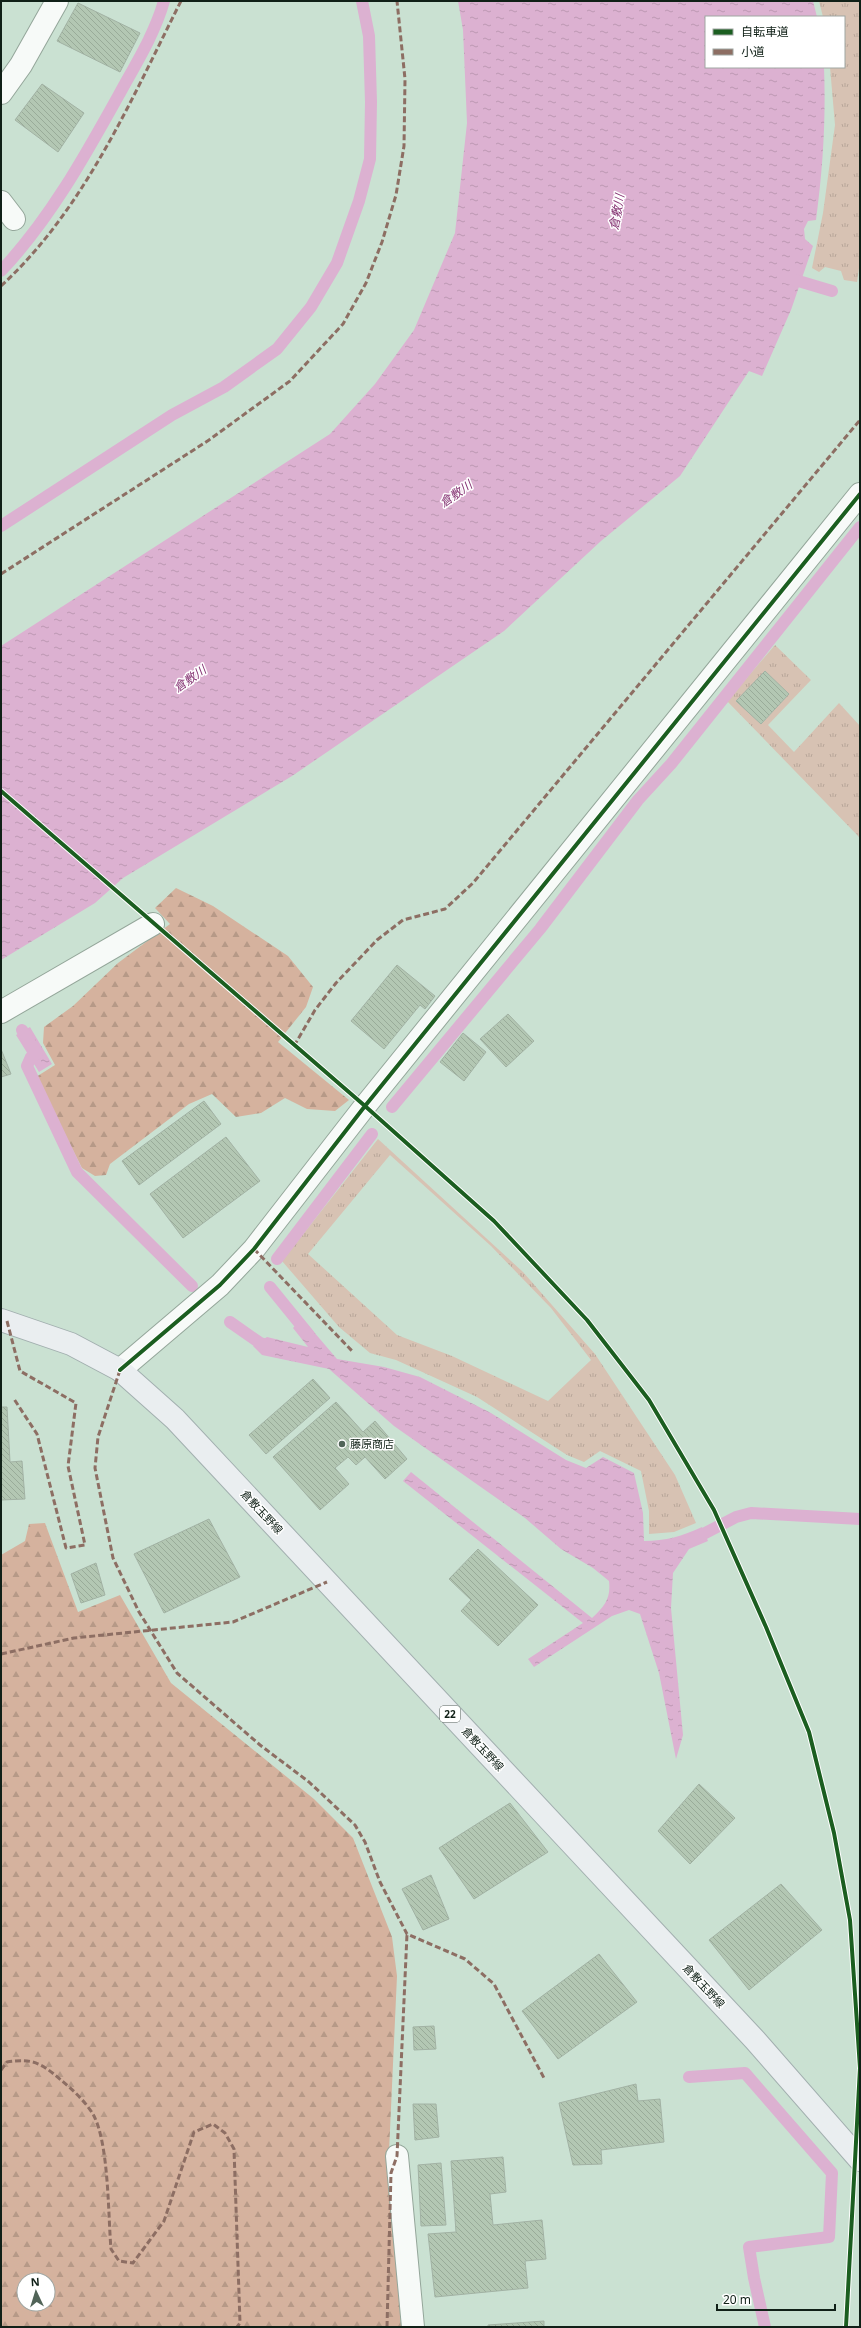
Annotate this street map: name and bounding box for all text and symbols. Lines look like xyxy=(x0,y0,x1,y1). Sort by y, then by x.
legend xyxy=(705,16,845,68)
text: 自転車道 xyxy=(741,23,789,40)
text: 小道 xyxy=(741,43,765,60)
water label: 倉敷川 xyxy=(605,191,628,231)
water label: 倉敷川 xyxy=(436,475,477,511)
water label: 倉敷川 xyxy=(170,660,211,696)
place label: 藤原商店 xyxy=(350,1436,394,1451)
marker: 藤原商店 xyxy=(337,1439,347,1449)
street label: 倉敷玉野線 xyxy=(238,1486,287,1537)
road number: 22 xyxy=(440,1706,460,1722)
street label: 倉敷玉野線 xyxy=(459,1723,508,1774)
street label: 倉敷玉野線 xyxy=(680,1960,729,2011)
north arrow xyxy=(16,2272,56,2312)
text: N xyxy=(30,2274,40,2289)
scale bar xyxy=(717,2286,835,2312)
text: 20 m xyxy=(723,2291,751,2308)

